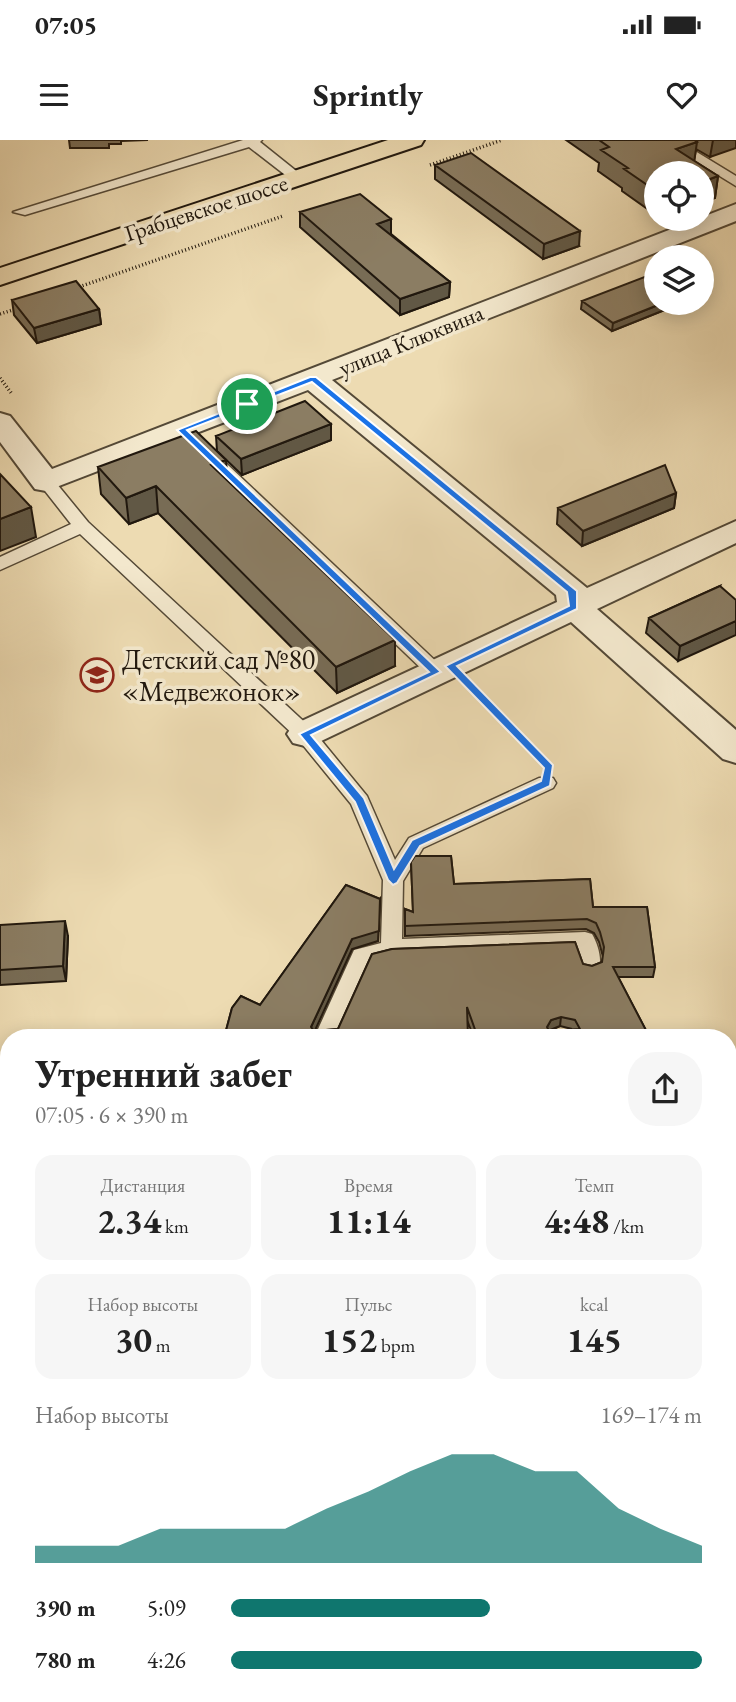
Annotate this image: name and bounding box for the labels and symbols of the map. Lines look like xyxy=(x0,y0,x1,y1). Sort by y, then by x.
street label: Грабцевское шоссе xyxy=(121,167,291,249)
street label: улица Клюквина xyxy=(334,297,489,383)
pin xyxy=(217,374,277,434)
place label: Детский сад №80 «Медвежонок» xyxy=(122,641,315,709)
school or university icon: Детский сад №80 «Медвежонок» xyxy=(78,656,116,694)

